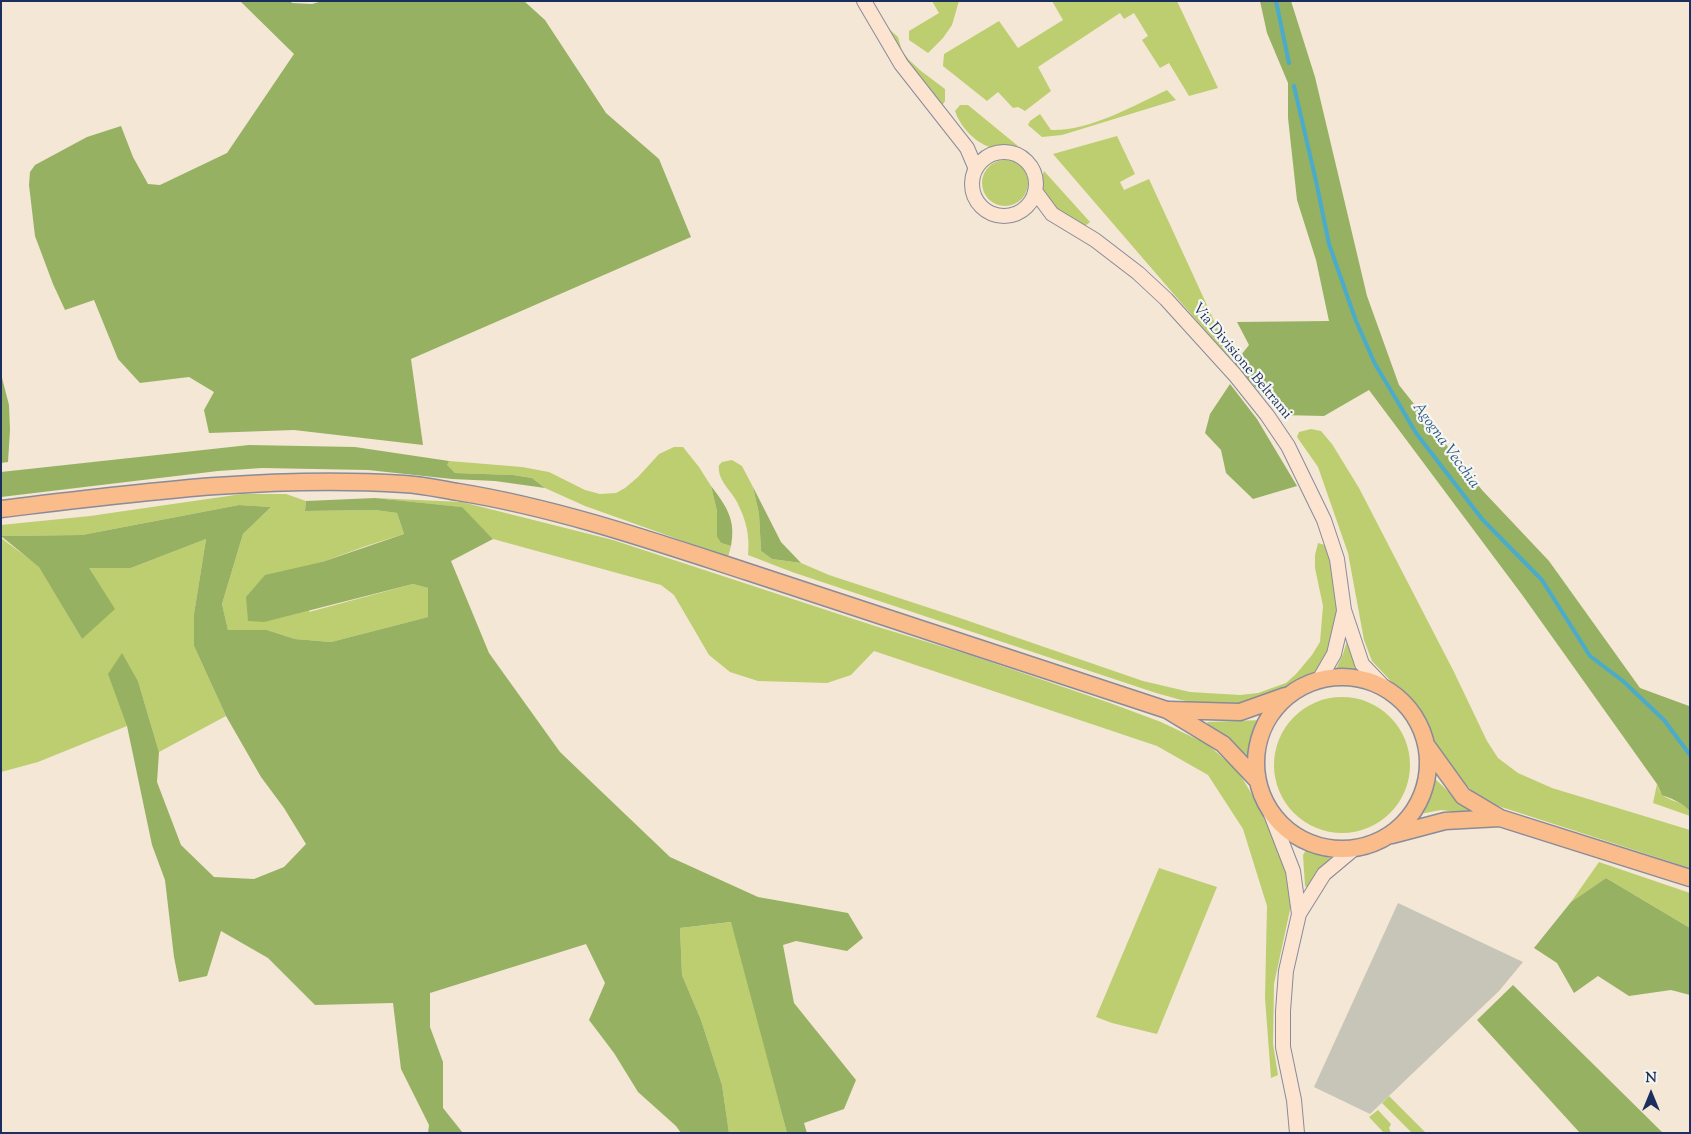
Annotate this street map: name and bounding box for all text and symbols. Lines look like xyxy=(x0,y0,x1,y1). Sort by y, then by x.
street label: Via Divisione Beltrami xyxy=(1187,300,1295,424)
water label: Agogna Vecchia xyxy=(1407,399,1483,493)
north arrow xyxy=(1626,1069,1676,1119)
text: N xyxy=(1645,1069,1657,1089)

